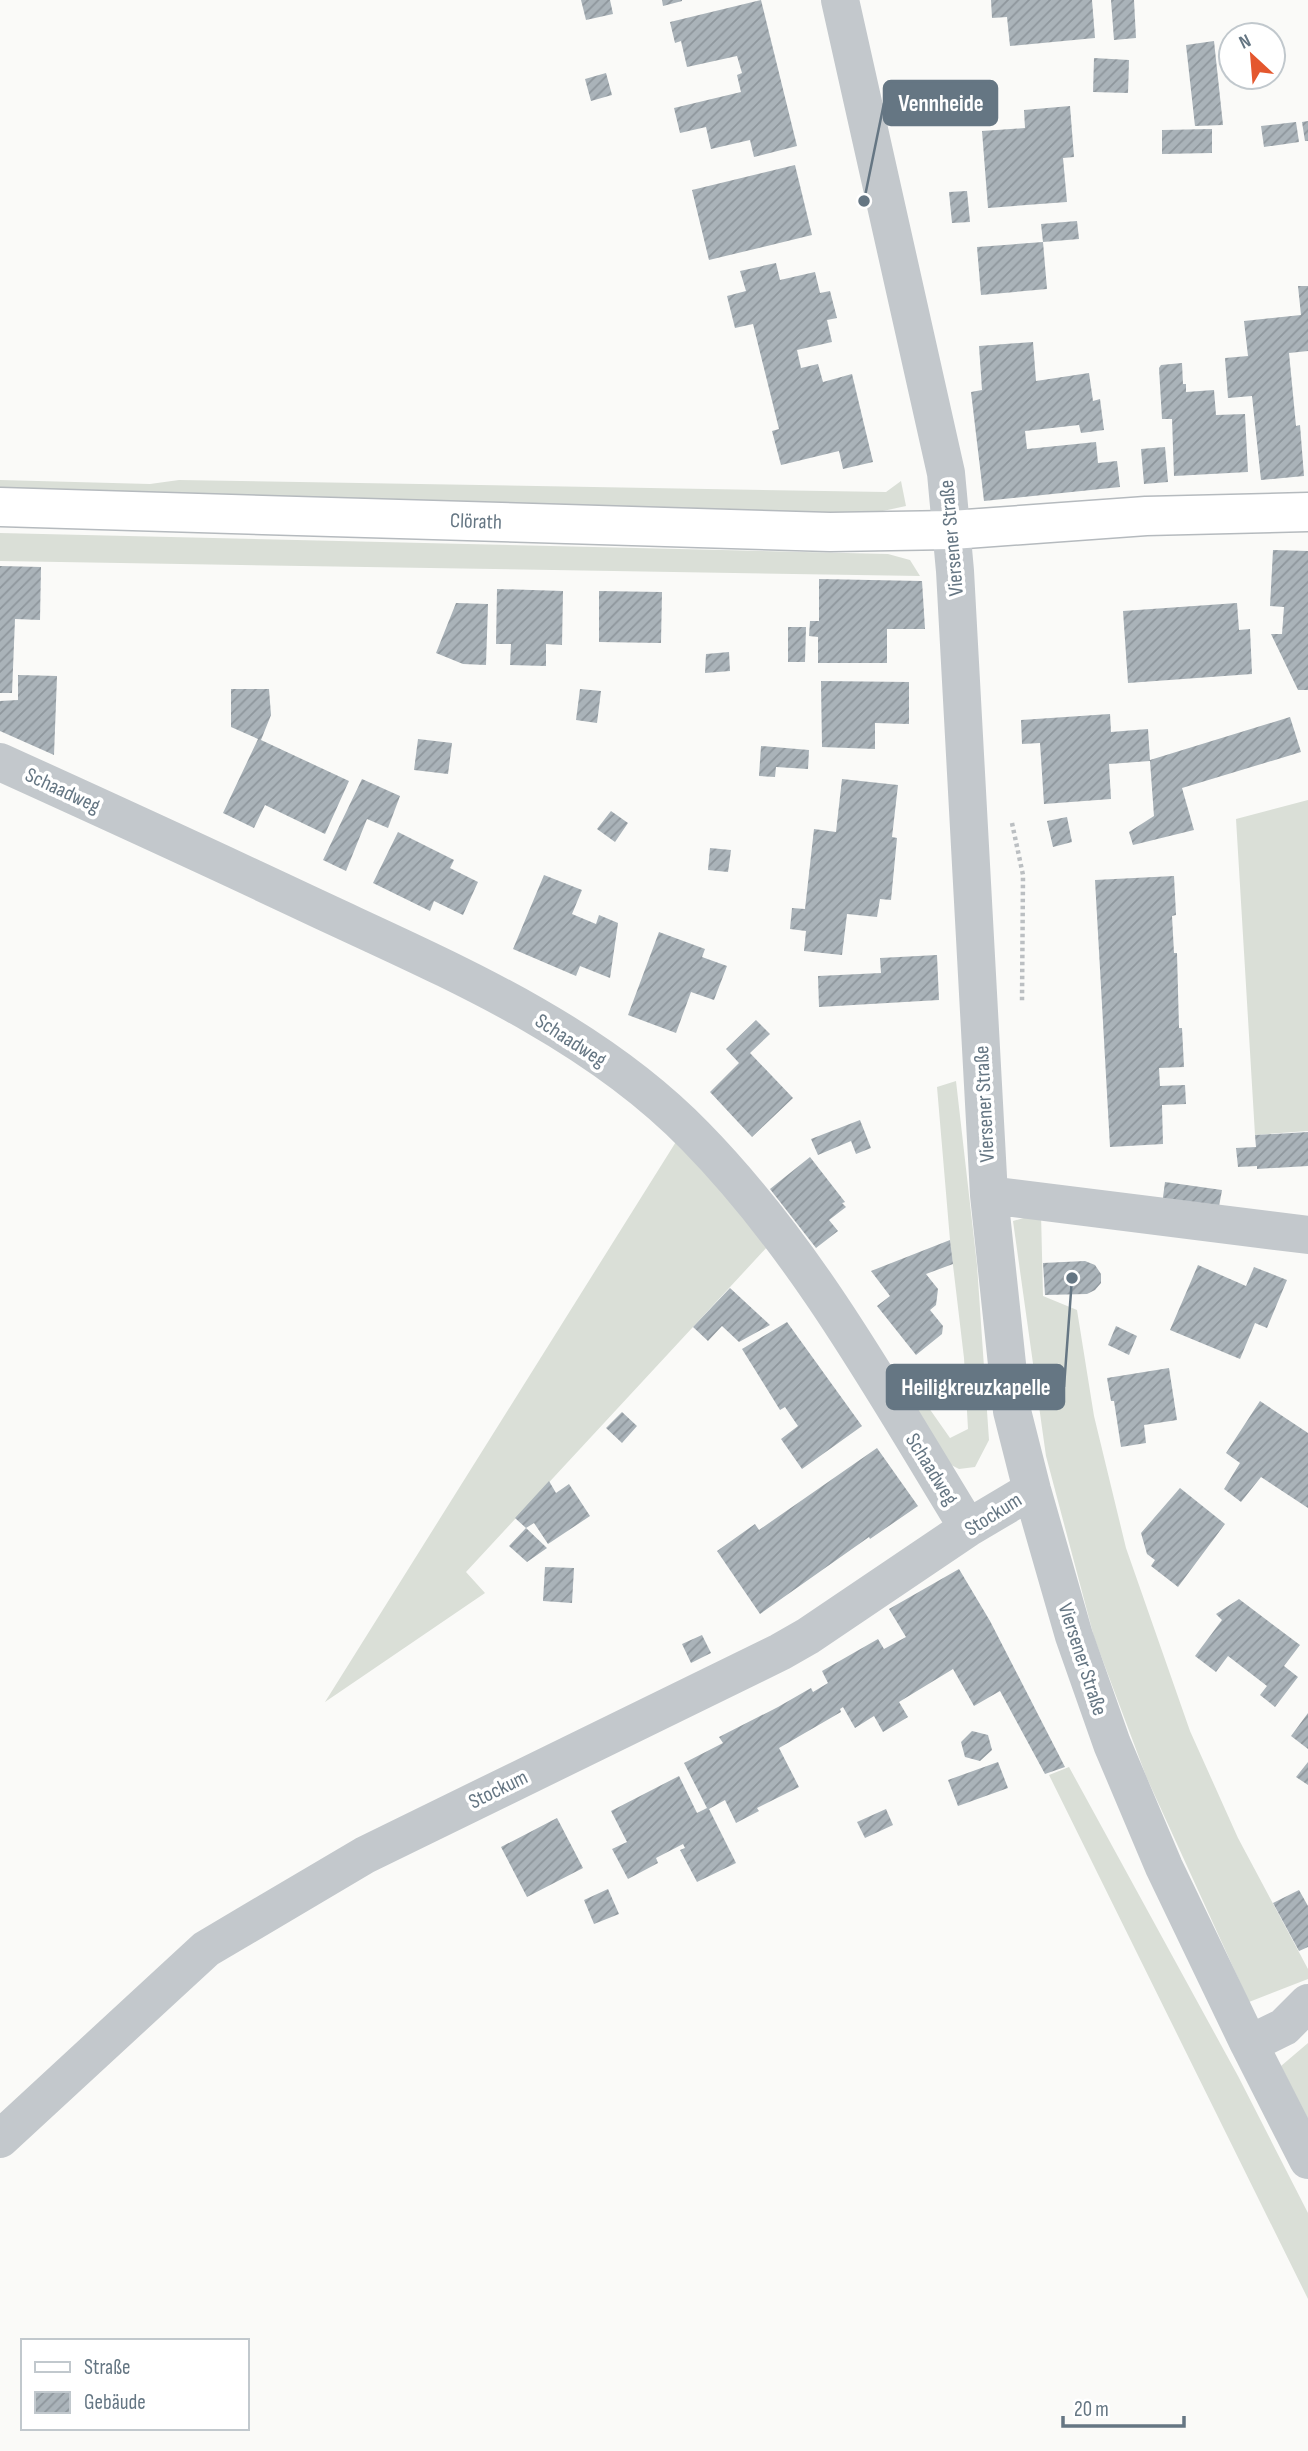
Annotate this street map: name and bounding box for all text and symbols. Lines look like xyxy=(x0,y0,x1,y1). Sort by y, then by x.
north arrow xyxy=(1217,21,1287,91)
text: N xyxy=(1236,30,1255,55)
callout: Vennheide xyxy=(884,81,997,125)
text: Vennheide xyxy=(898,90,984,118)
street label: Viersener Straße xyxy=(934,479,969,597)
street label: Clörath xyxy=(450,508,502,535)
street label: Schaadweg xyxy=(21,762,104,819)
street label: Schaadweg xyxy=(530,1008,611,1073)
street label: Viersener Straße xyxy=(969,1045,1000,1163)
callout: Heiligkreuzkapelle xyxy=(887,1365,1064,1409)
text: Heiligkreuzkapelle xyxy=(901,1374,1051,1402)
street label: Schaadweg xyxy=(900,1429,963,1510)
street label: Stockum xyxy=(960,1487,1026,1542)
street label: Viersener Straße xyxy=(1053,1600,1112,1719)
street label: Stockum xyxy=(465,1764,532,1814)
legend xyxy=(21,2339,248,2430)
text: Straße xyxy=(84,2355,130,2380)
scale bar xyxy=(1063,2384,1184,2428)
text: Gebäude xyxy=(84,2390,146,2415)
text: 20 m xyxy=(1074,2397,1109,2422)

